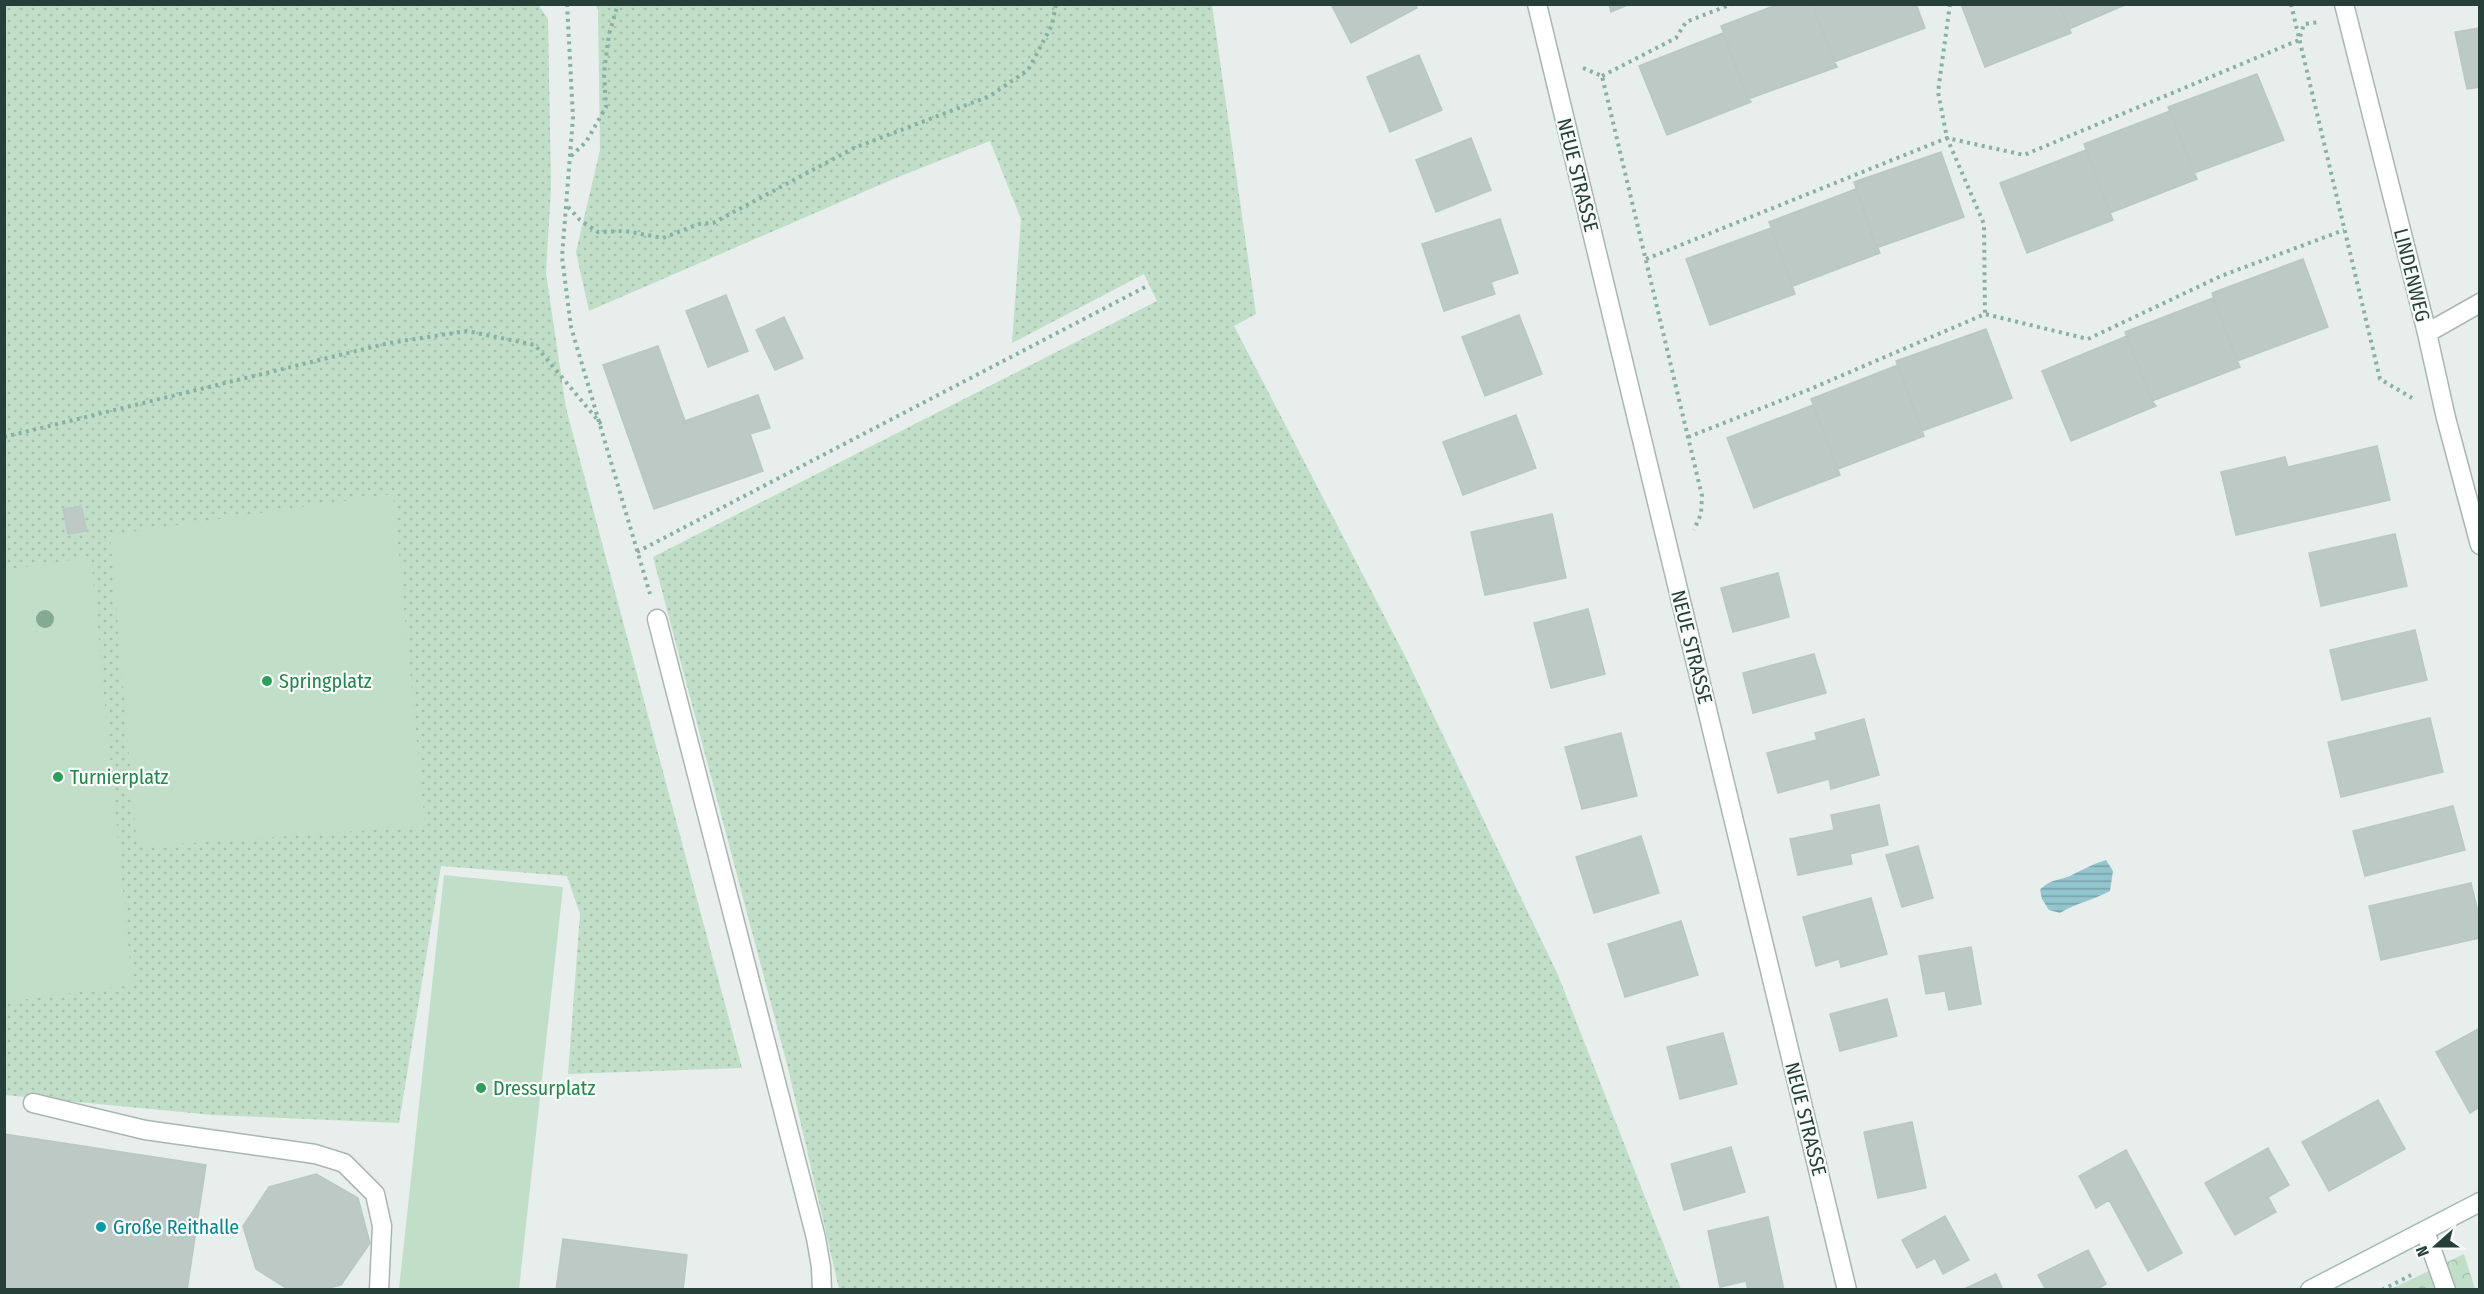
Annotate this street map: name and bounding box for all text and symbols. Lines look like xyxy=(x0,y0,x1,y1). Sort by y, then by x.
street label: NEUE STRASSE xyxy=(1552,116,1604,234)
street label: LINDENWEG xyxy=(2389,226,2435,324)
street label: NEUE STRASSE xyxy=(1666,588,1718,706)
place label: Springplatz xyxy=(279,669,372,693)
marker: Springplatz xyxy=(260,674,274,688)
place label: Turnierplatz xyxy=(70,765,168,789)
marker: Turnierplatz xyxy=(51,770,65,784)
street label: NEUE STRASSE xyxy=(1780,1060,1832,1178)
place label: Dressurplatz xyxy=(493,1076,595,1100)
marker: Dressurplatz xyxy=(474,1081,488,1095)
place label: Große Reithalle xyxy=(113,1215,239,1239)
north arrow xyxy=(2406,1216,2466,1276)
marker: Große Reithalle xyxy=(94,1220,108,1234)
text: N xyxy=(2412,1243,2433,1259)

